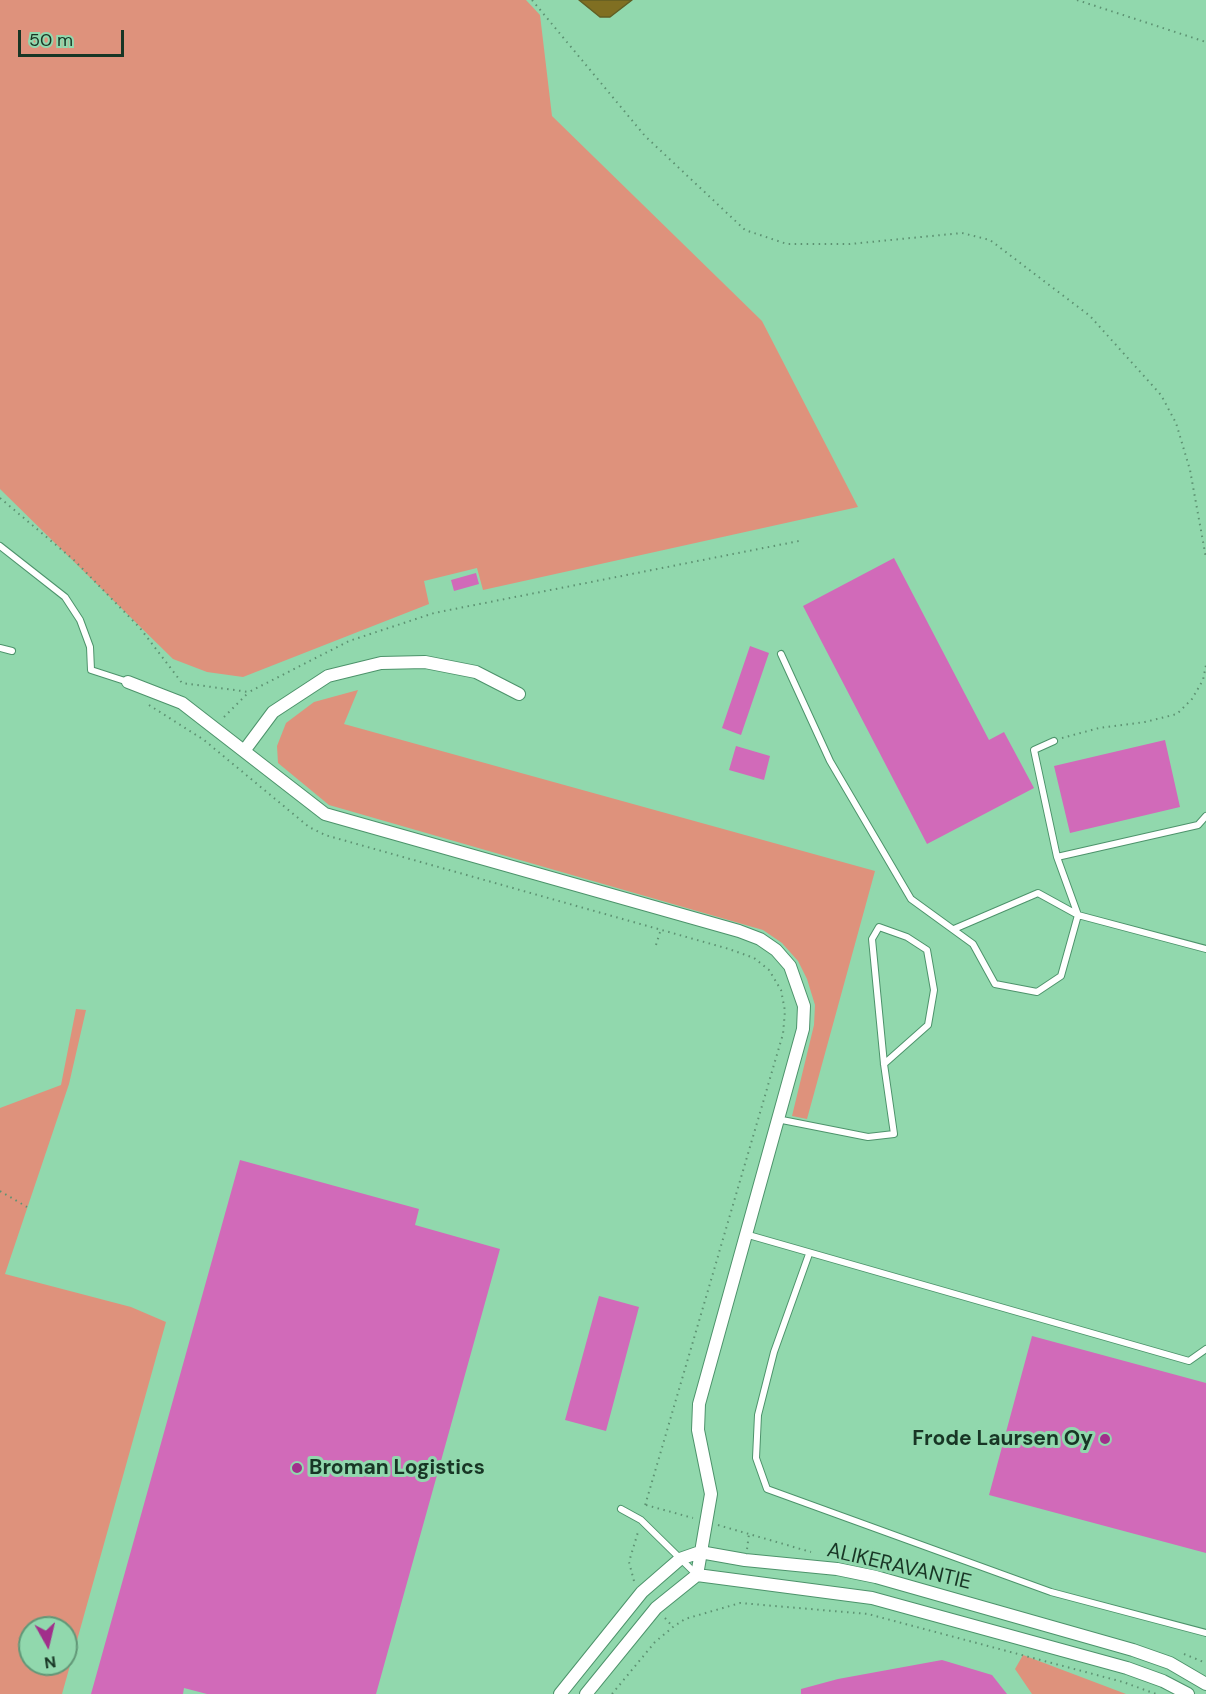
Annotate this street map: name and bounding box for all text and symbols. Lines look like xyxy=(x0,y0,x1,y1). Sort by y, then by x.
scale bar xyxy=(21,18,128,56)
text: 50 m xyxy=(29,28,73,52)
place label: Frode Laursen Oy xyxy=(912,1426,1093,1452)
marker: Frode Laursen Oy xyxy=(1098,1432,1112,1446)
place label: Broman Logistics xyxy=(309,1455,485,1481)
marker: Broman Logistics xyxy=(290,1461,304,1475)
street label: ALIKERAVANTIE xyxy=(824,1538,974,1596)
north arrow xyxy=(18,1616,78,1676)
text: N xyxy=(43,1651,58,1674)

